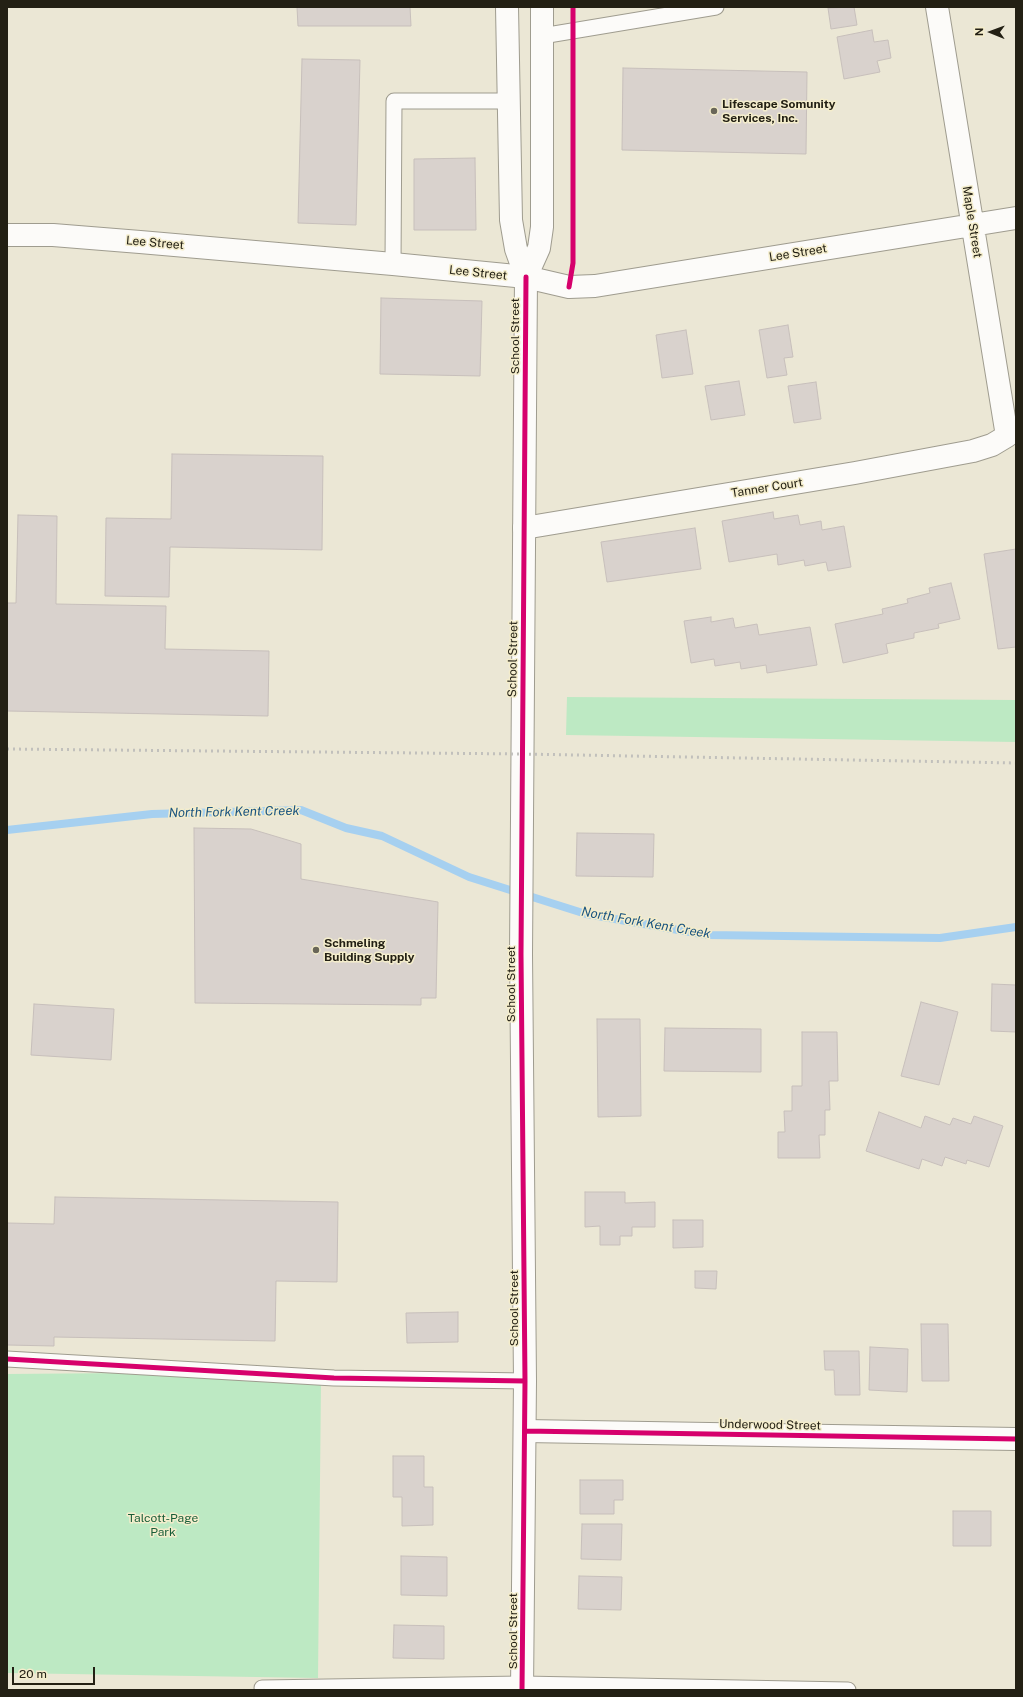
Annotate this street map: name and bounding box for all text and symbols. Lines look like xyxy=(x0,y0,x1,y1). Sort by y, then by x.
north arrow xyxy=(971,12,1011,52)
text: N xyxy=(973,27,985,36)
place label: Lifescape Somunity Services, Inc. xyxy=(722,97,835,125)
marker: Lifescape Somunity Services, Inc. xyxy=(709,106,719,116)
street label: Maple Street xyxy=(959,185,985,259)
street label: Lee Street xyxy=(125,233,185,253)
street label: Lee Street xyxy=(768,241,828,265)
street label: Lee Street xyxy=(448,263,508,283)
street label: School Street xyxy=(508,298,522,374)
street label: Tanner Court xyxy=(730,475,804,501)
street label: School Street xyxy=(505,621,521,697)
water label: North Fork Kent Creek xyxy=(168,803,300,821)
water label: North Fork Kent Creek xyxy=(580,904,712,942)
place label: Schmeling Building Supply xyxy=(324,936,415,964)
marker: Schmeling Building Supply xyxy=(311,945,321,955)
street label: School Street xyxy=(504,946,518,1022)
street label: School Street xyxy=(507,1270,521,1346)
street label: Underwood Street xyxy=(719,1417,821,1433)
park label: Talcott-Page Park xyxy=(128,1511,198,1539)
street label: School Street xyxy=(506,1593,520,1669)
scale bar xyxy=(14,1659,97,1685)
text: 20 m xyxy=(19,1667,47,1681)

